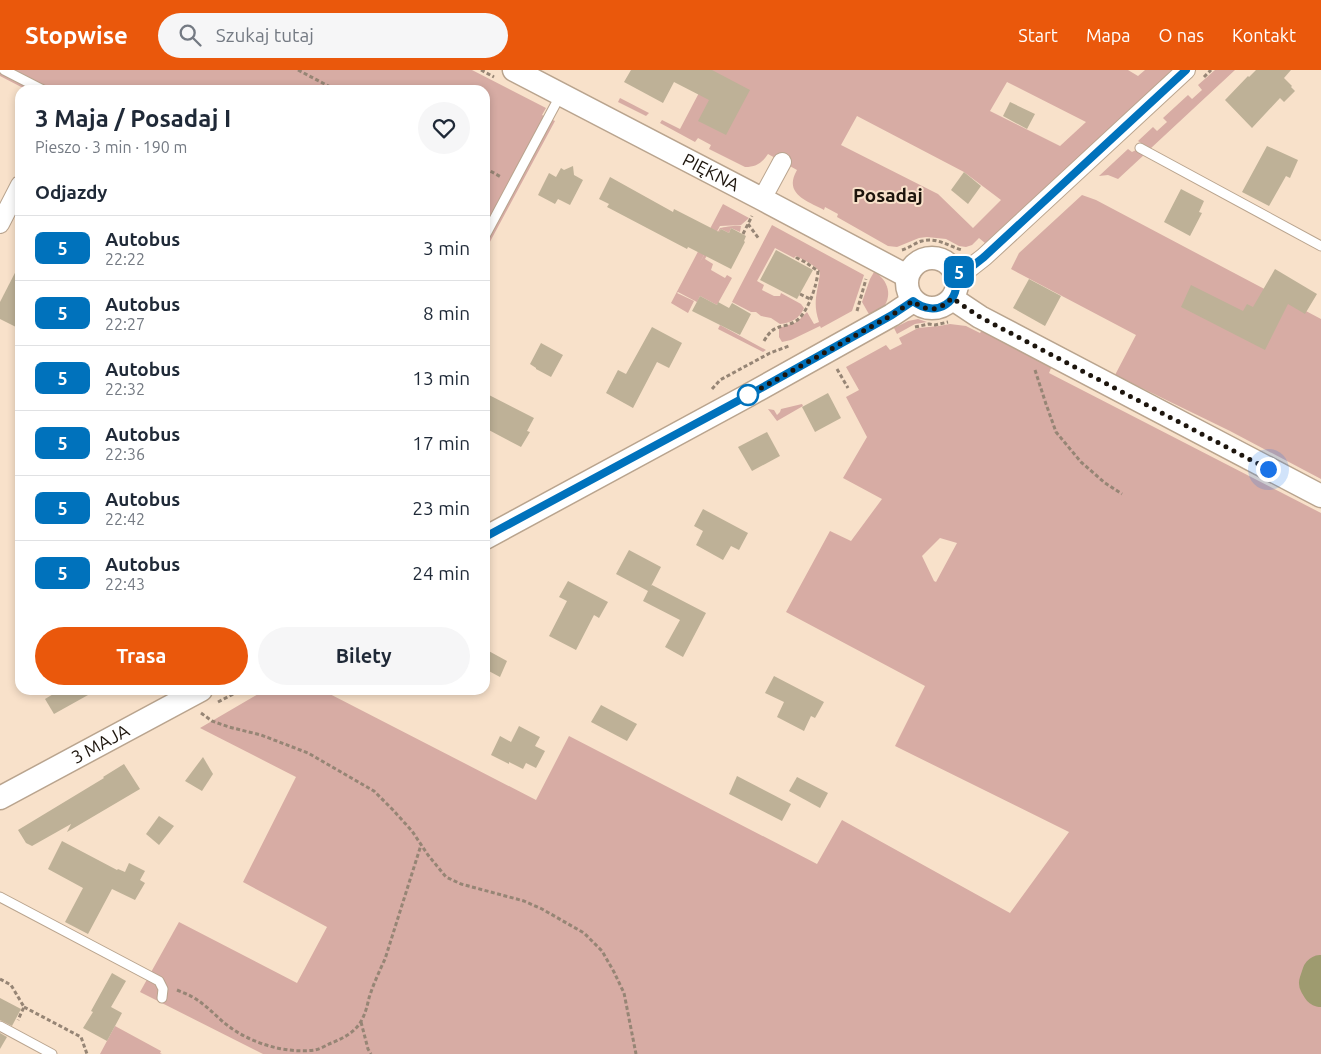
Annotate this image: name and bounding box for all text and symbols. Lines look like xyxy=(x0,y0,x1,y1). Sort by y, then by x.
search box xyxy=(158,13,508,58)
icon: search xyxy=(176,21,204,49)
text: Stopwise xyxy=(25,22,128,49)
text: Szukaj tutaj xyxy=(216,24,314,46)
text: Start xyxy=(1018,25,1058,45)
text: Mapa xyxy=(1086,25,1131,45)
text: O nas xyxy=(1159,25,1204,45)
text: Kontakt xyxy=(1232,25,1296,45)
button: heart xyxy=(418,102,470,154)
text: 3 Maja / Posadaj I xyxy=(35,105,231,132)
text: Pieszo · 3 min · 190 m xyxy=(35,138,187,156)
street label: PIĘKNA xyxy=(680,149,743,195)
text: Odjazdy xyxy=(35,181,107,203)
district label: Posadaj xyxy=(853,184,923,206)
text: Autobus xyxy=(105,228,180,250)
text: 3 min xyxy=(423,237,470,259)
text: 5 xyxy=(57,238,68,258)
text: 22:22 xyxy=(105,250,145,268)
line badge: 5 xyxy=(943,256,975,288)
text: 5 xyxy=(954,262,964,282)
text: Autobus xyxy=(105,293,180,315)
text: 8 min xyxy=(423,302,470,324)
text: 5 xyxy=(57,303,68,323)
text: 22:27 xyxy=(105,315,145,333)
text: Autobus xyxy=(105,358,180,380)
text: 13 min xyxy=(412,367,470,389)
text: 5 xyxy=(57,368,68,388)
text: 22:32 xyxy=(105,380,145,398)
unlabelled marker xyxy=(737,384,759,406)
text: Autobus xyxy=(105,423,180,445)
text: 17 min xyxy=(412,432,470,454)
text: 5 xyxy=(57,433,68,453)
text: 22:36 xyxy=(105,445,145,463)
your location xyxy=(1256,457,1281,482)
text: Autobus xyxy=(105,488,180,510)
text: 23 min xyxy=(412,497,470,519)
text: 5 xyxy=(57,498,68,518)
text: 22:42 xyxy=(105,510,145,528)
text: Autobus xyxy=(105,553,180,575)
text: 24 min xyxy=(412,562,470,584)
text: 5 xyxy=(57,563,68,583)
text: 22:43 xyxy=(105,575,145,593)
button: Trasa xyxy=(35,627,248,685)
button: Bilety xyxy=(258,627,470,685)
street label: 3 MAJA xyxy=(68,719,133,767)

